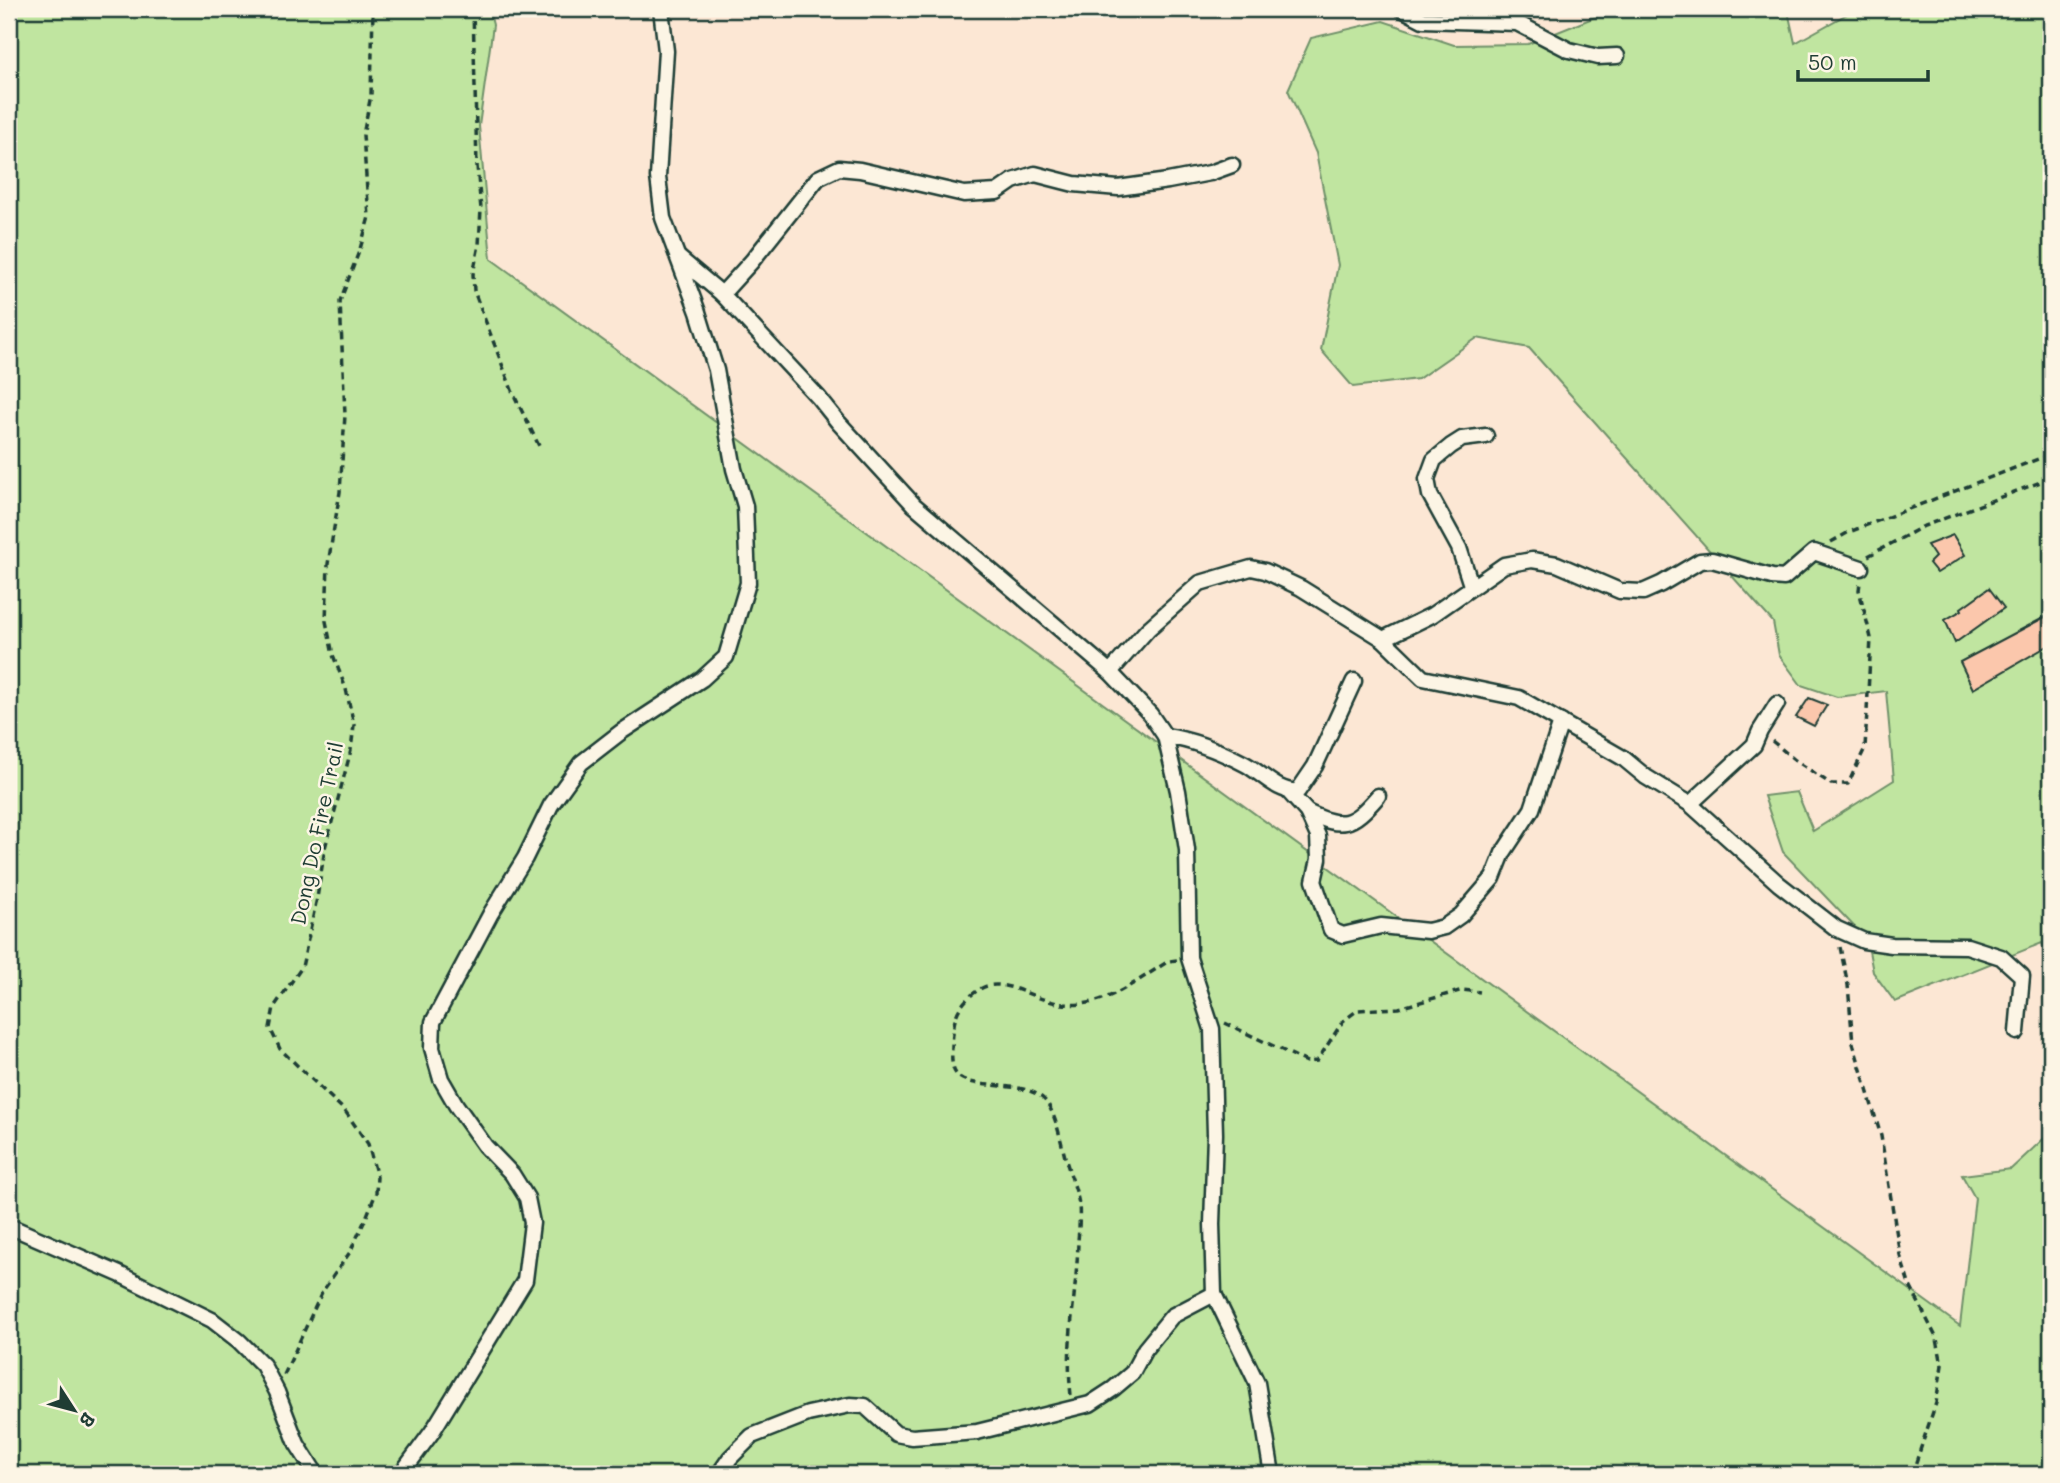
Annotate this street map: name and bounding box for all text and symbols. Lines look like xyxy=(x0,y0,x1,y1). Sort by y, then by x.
scale bar xyxy=(1798,38,1927,82)
text: 50 m xyxy=(1808,48,1857,75)
street label: Dong Do Fire Trail xyxy=(283,739,349,927)
north arrow xyxy=(38,1374,108,1444)
text: B xyxy=(74,1408,102,1433)

